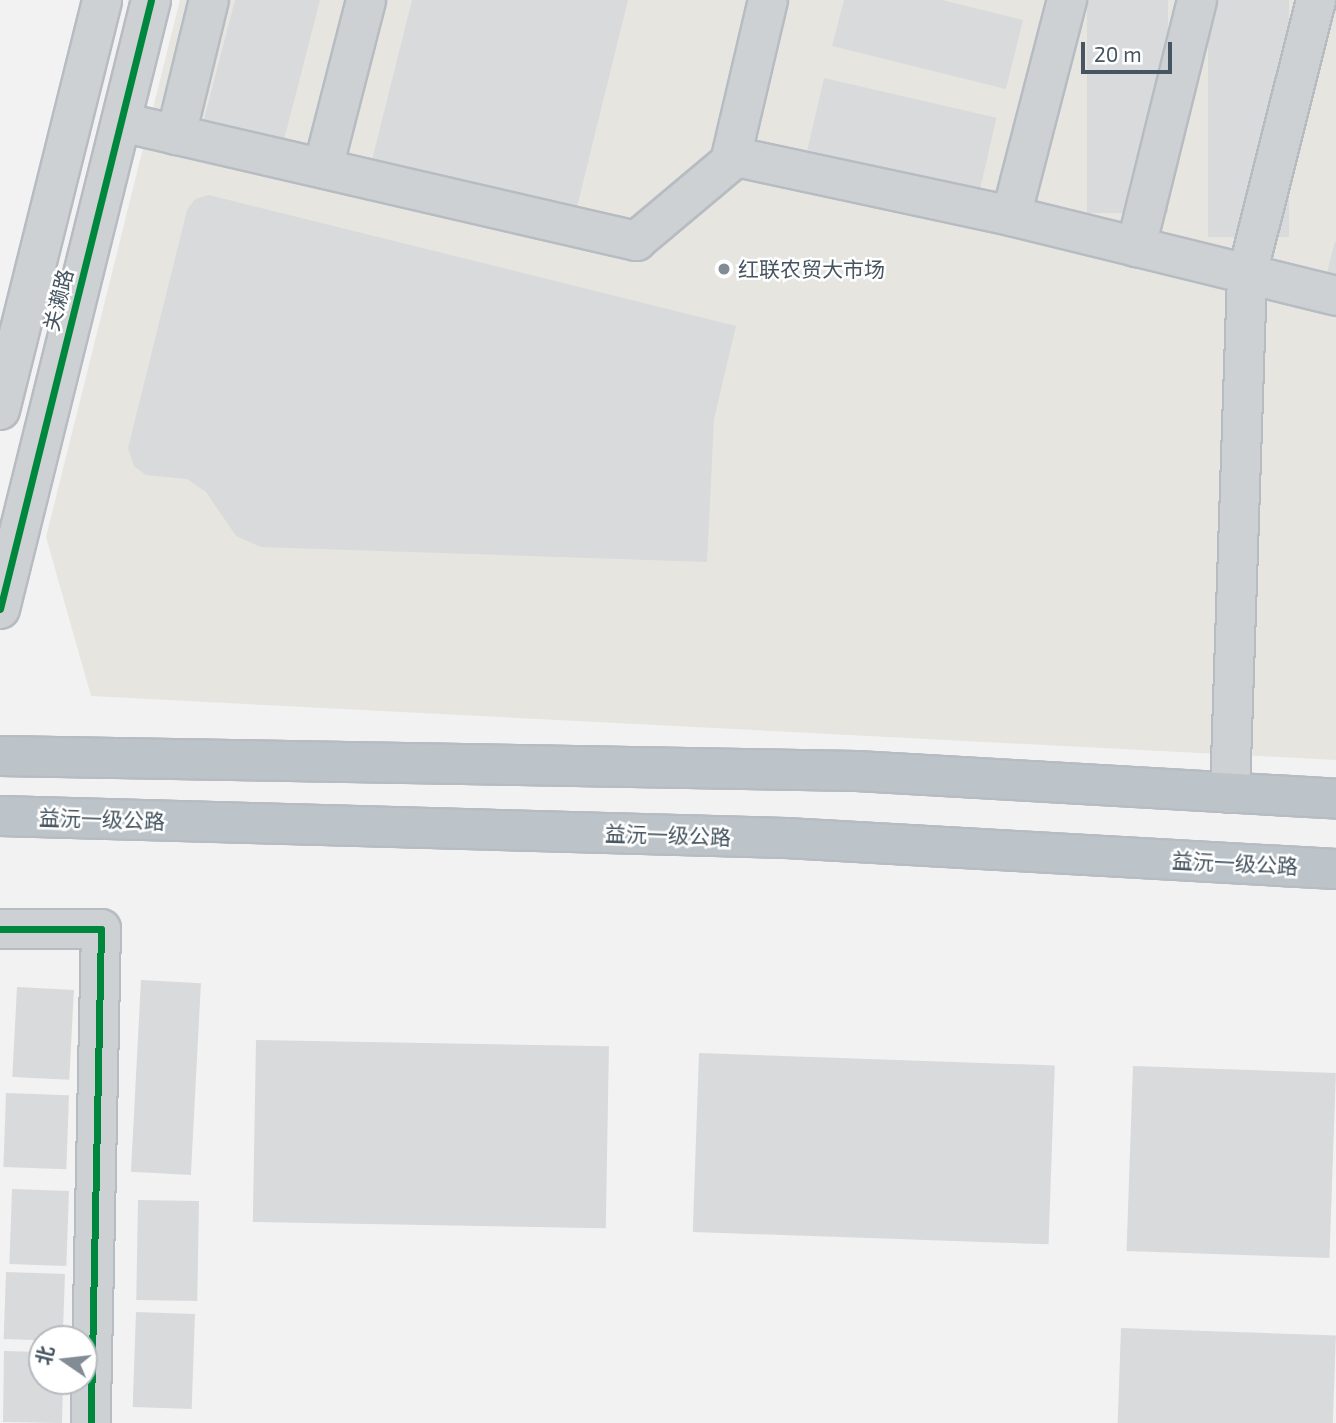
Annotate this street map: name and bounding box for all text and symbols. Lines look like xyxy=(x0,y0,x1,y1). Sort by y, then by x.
scale bar xyxy=(1084,28,1175,72)
text: 20 m xyxy=(1094,41,1142,66)
place label: 红联农贸大市场 xyxy=(738,256,885,282)
marker: 红联农贸大市场 xyxy=(716,261,732,277)
street label: 关濑路 xyxy=(38,266,78,334)
street label: 益沅一级公路 xyxy=(39,804,165,834)
street label: 益沅一级公路 xyxy=(605,820,731,850)
street label: 益沅一级公路 xyxy=(1171,847,1299,879)
north arrow xyxy=(28,1325,98,1395)
text: 北 xyxy=(31,1343,58,1367)

